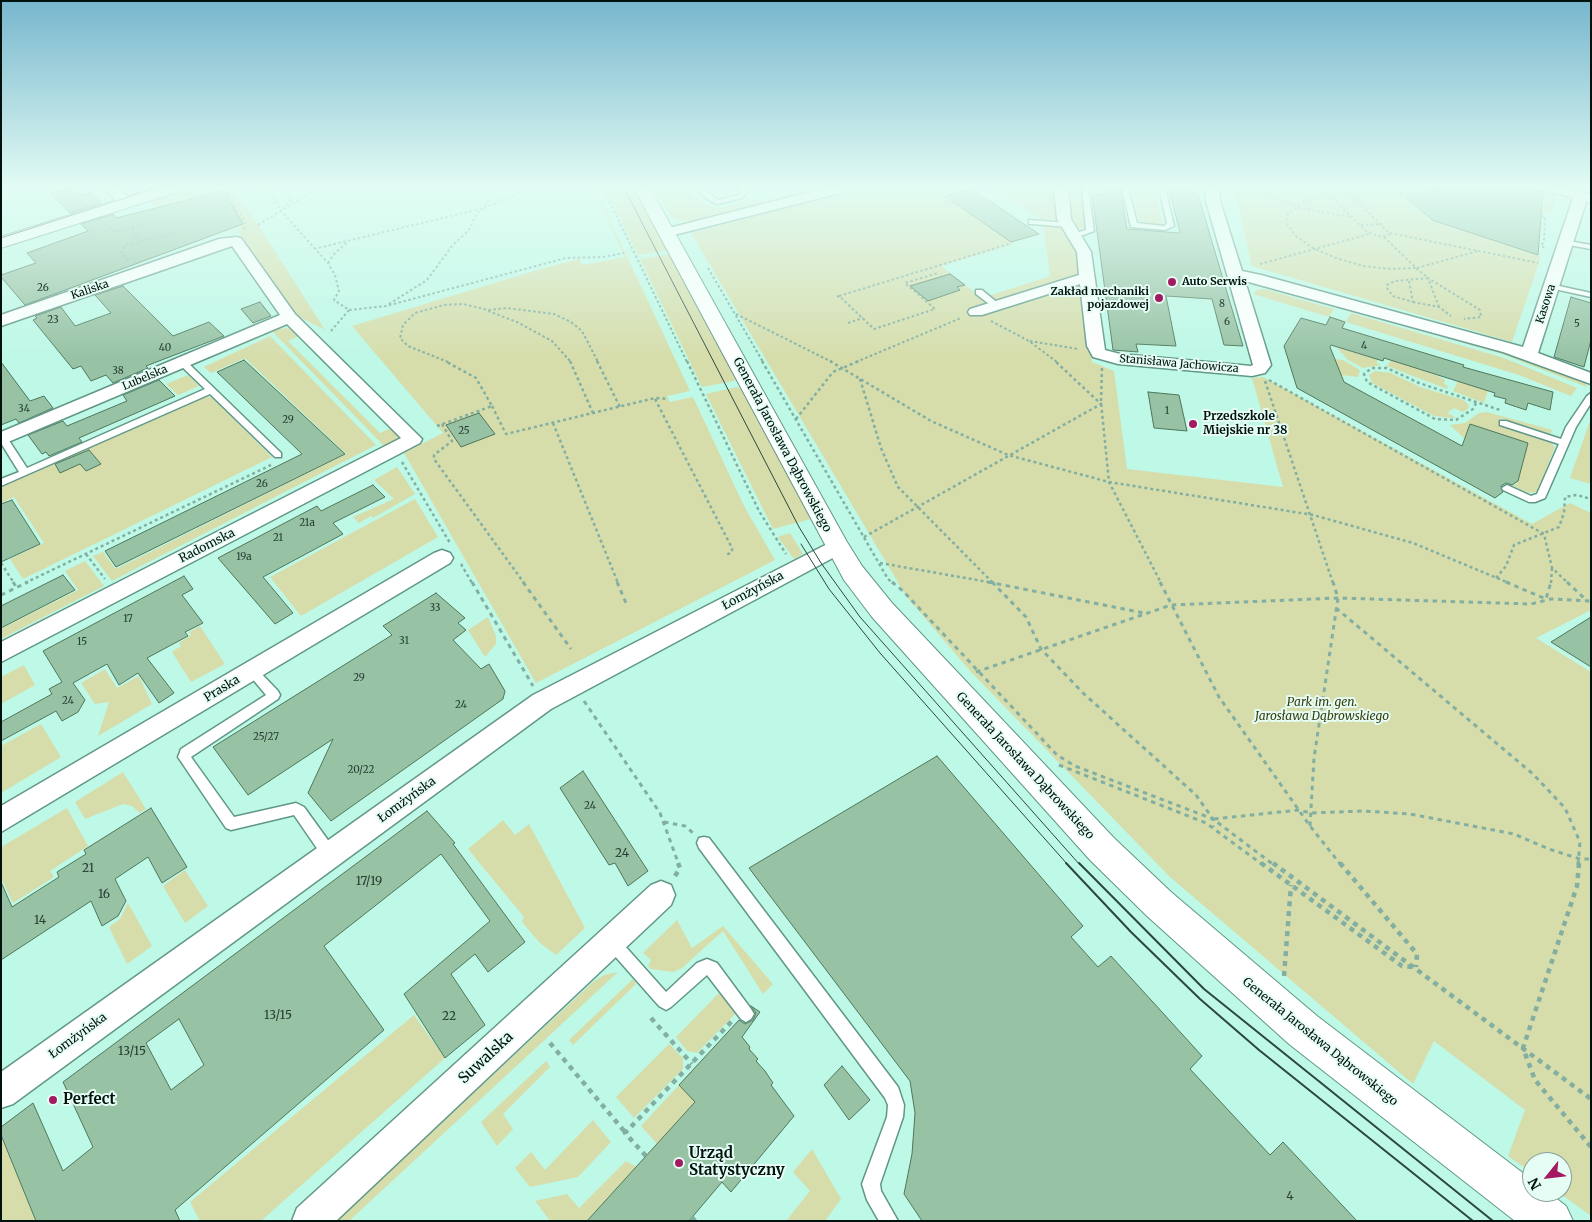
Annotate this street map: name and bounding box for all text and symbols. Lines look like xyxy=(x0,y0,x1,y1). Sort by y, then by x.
place label: Auto Serwis xyxy=(1182,275,1247,289)
marker: Auto Serwis xyxy=(1166,276,1178,288)
street label: Kaliska xyxy=(69,277,111,303)
house number: 26 xyxy=(37,282,49,294)
street label: Kasowa xyxy=(1533,283,1559,325)
place label: Zakład mechaniki pojazdowej xyxy=(1051,285,1149,311)
marker: Zakład mechaniki pojazdowej xyxy=(1153,292,1165,304)
house number: 8 xyxy=(1219,298,1225,310)
house number: 23 xyxy=(47,314,59,326)
house number: 6 xyxy=(1224,316,1230,328)
house number: 5 xyxy=(1574,318,1580,330)
house number: 4 xyxy=(1361,340,1367,352)
house number: 40 xyxy=(159,342,171,354)
street label: Stanisława Jachowicza xyxy=(1119,352,1239,376)
street label: Generała Jarosława Dąbrowskiego xyxy=(730,355,834,535)
street label: Lubelska xyxy=(121,363,169,393)
house number: 38 xyxy=(112,365,124,377)
house number: 34 xyxy=(18,403,30,415)
house number: 1 xyxy=(1165,405,1169,417)
place label: Przedszkole Miejskie nr 38 xyxy=(1203,410,1287,438)
house number: 29 xyxy=(282,414,294,426)
marker: Przedszkole Miejskie nr 38 xyxy=(1187,418,1199,430)
house number: 25 xyxy=(458,425,470,437)
house number: 26 xyxy=(256,478,268,490)
house number: 21a xyxy=(299,517,315,529)
street label: Radomska xyxy=(177,526,237,566)
house number: 21 xyxy=(273,532,283,544)
house number: 19a xyxy=(236,551,252,563)
street label: Łomżyńska xyxy=(720,569,786,613)
house number: 33 xyxy=(430,602,440,614)
house number: 17 xyxy=(123,613,133,625)
house number: 31 xyxy=(399,635,409,647)
house number: 15 xyxy=(77,636,87,648)
house number: 29 xyxy=(353,672,365,684)
street label: Praska xyxy=(201,673,243,705)
street label: Generała Jarosława Dąbrowskiego xyxy=(953,690,1097,842)
house number: 24 xyxy=(62,695,74,707)
park label: Park im. gen. Jarosława Dąbrowskiego xyxy=(1255,696,1389,724)
house number: 24 xyxy=(455,699,467,711)
house number: 25/27 xyxy=(253,731,279,743)
house number: 20/22 xyxy=(347,764,375,776)
street label: Łomżyńska xyxy=(375,774,439,826)
house number: 24 xyxy=(584,800,596,812)
house number: 24 xyxy=(615,847,629,861)
house number: 21 xyxy=(82,862,94,876)
house number: 17/19 xyxy=(356,875,382,889)
house number: 16 xyxy=(98,888,110,902)
house number: 14 xyxy=(34,914,46,928)
street label: Generała Jarosława Dąbrowskiego xyxy=(1239,975,1401,1109)
house number: 13/15 xyxy=(264,1009,292,1023)
street label: Łomżyńska xyxy=(46,1010,110,1062)
house number: 22 xyxy=(442,1010,456,1024)
street label: Suwalska xyxy=(455,1028,517,1088)
house number: 13/15 xyxy=(118,1045,146,1059)
place label: Perfect xyxy=(63,1091,116,1109)
marker: Perfect xyxy=(47,1094,59,1106)
place label: Urząd Statystyczny xyxy=(689,1145,785,1180)
north arrow xyxy=(1522,1152,1572,1202)
marker: Urząd Statystyczny xyxy=(673,1157,685,1169)
text: N xyxy=(1524,1175,1545,1193)
house number: 4 xyxy=(1286,1190,1294,1204)

